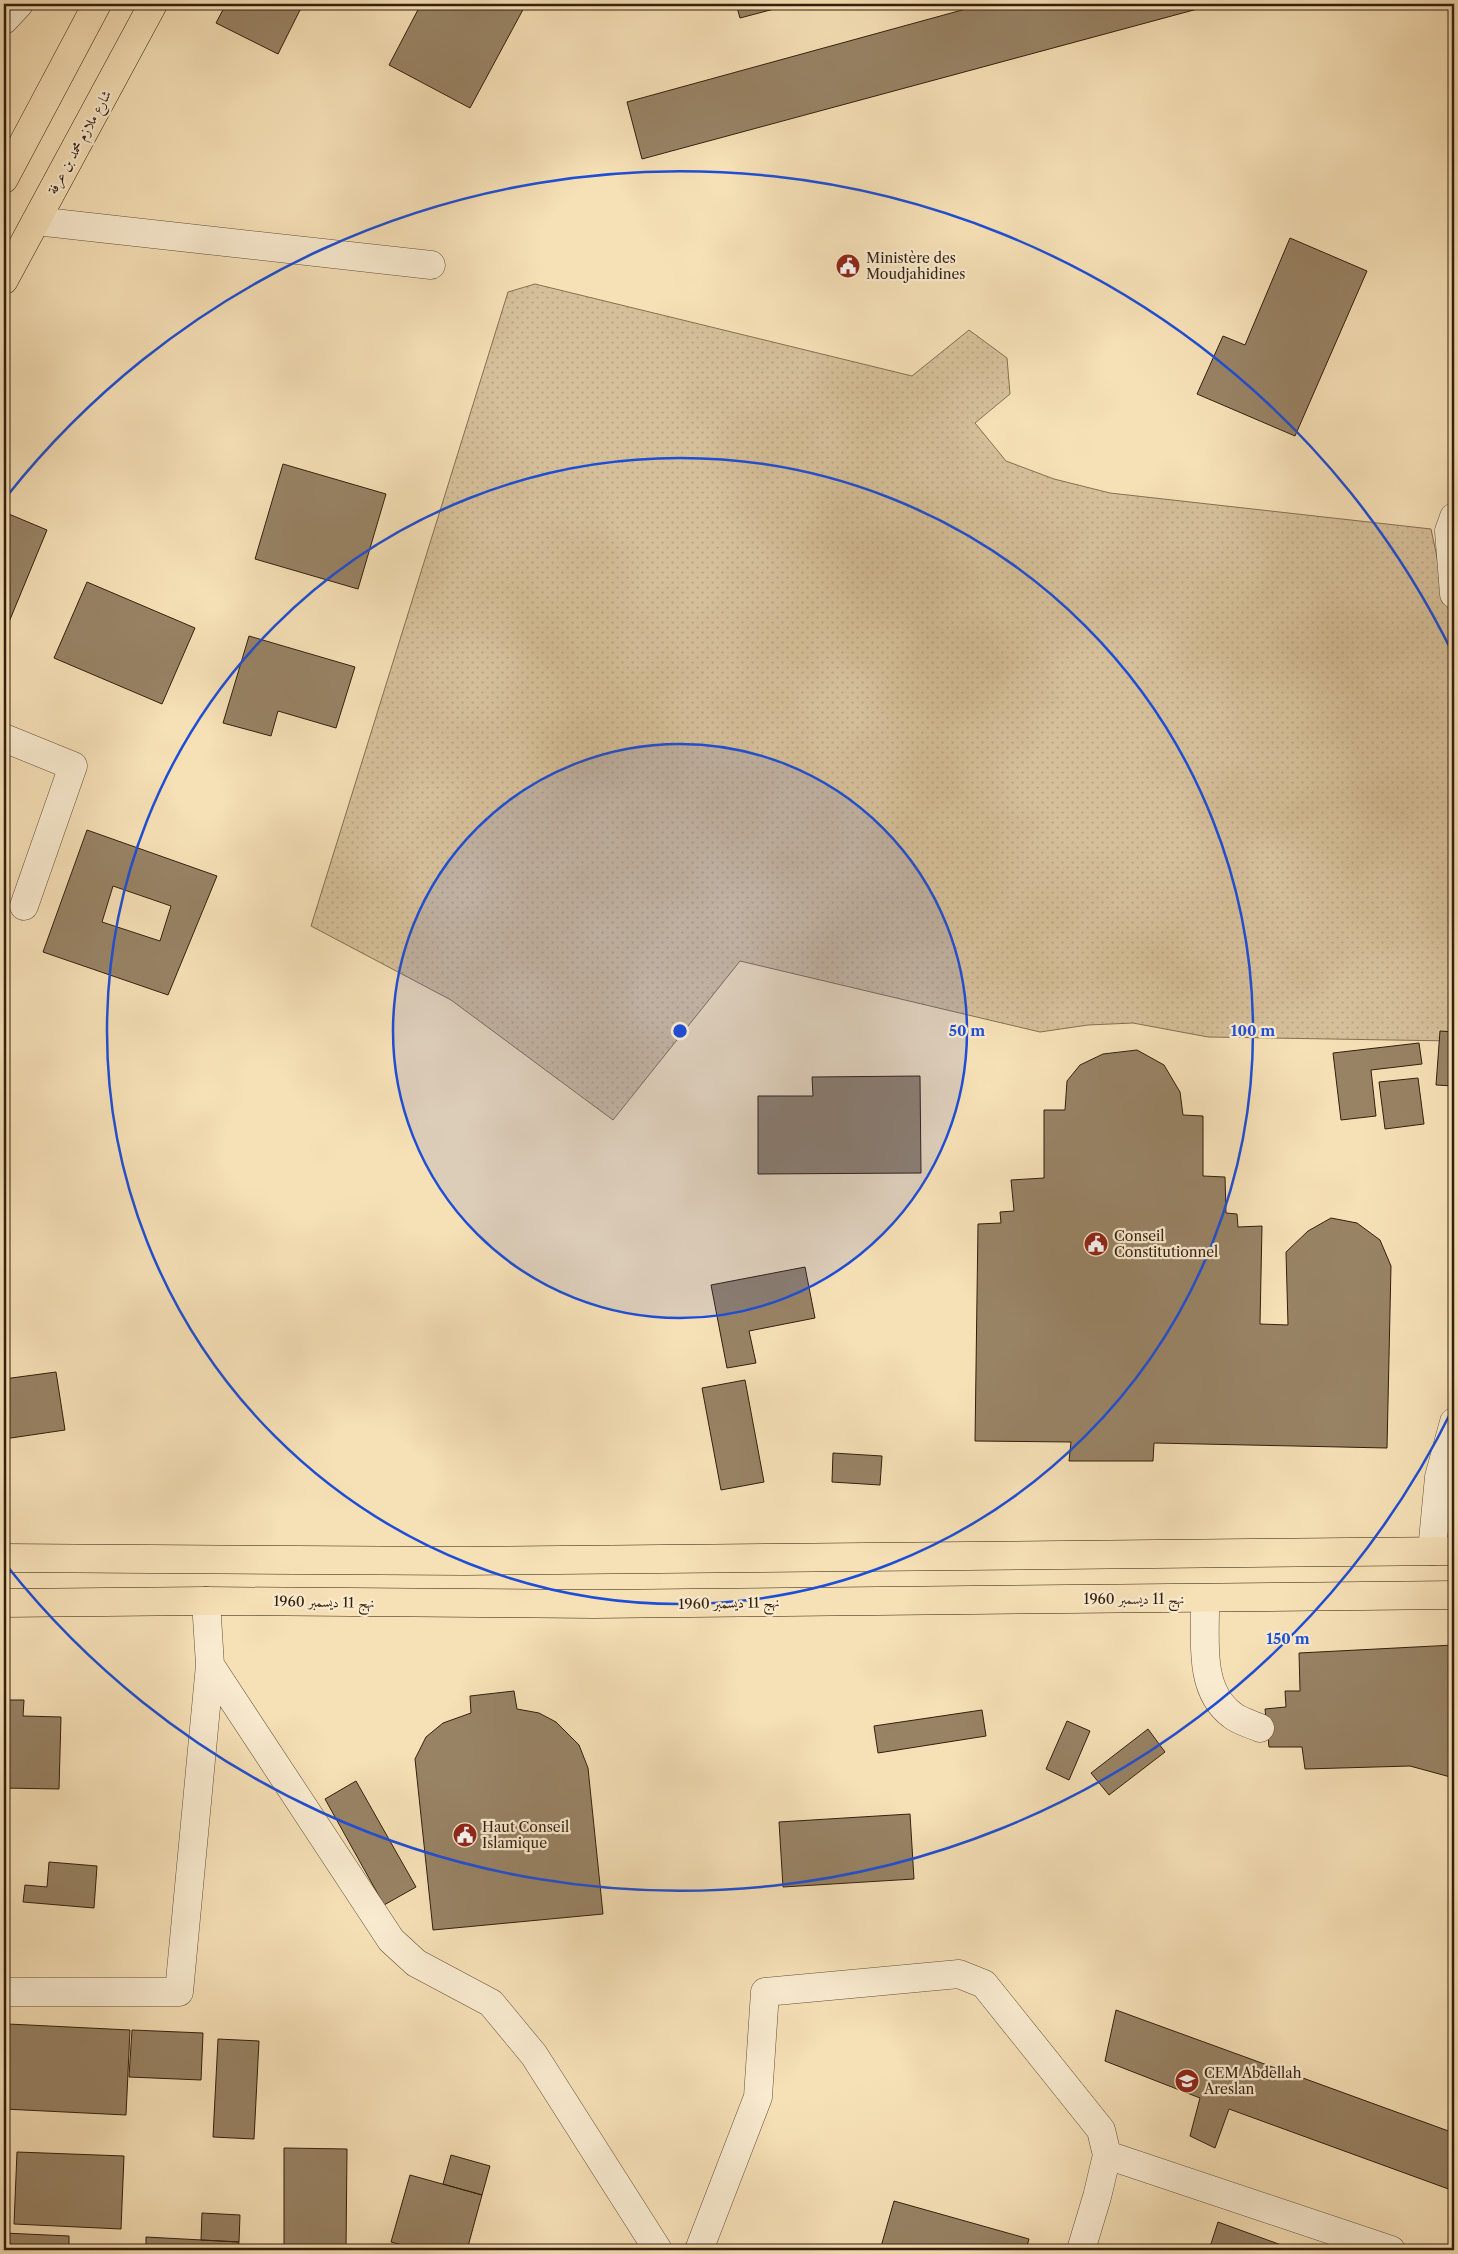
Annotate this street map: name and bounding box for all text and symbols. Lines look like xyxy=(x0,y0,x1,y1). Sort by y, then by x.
street label: شارع ملازم محمد بن عرفة xyxy=(43,87,119,199)
place label: Ministère des Moudjahidines xyxy=(866,249,965,283)
public building icon: Ministère des Moudjahidines xyxy=(835,253,861,279)
text: 50 m xyxy=(949,1021,985,1040)
text: 100 m xyxy=(1231,1021,1275,1040)
centre of rings xyxy=(671,1022,689,1040)
place label: Conseil Constitutionnel xyxy=(1114,1227,1218,1261)
public building icon: Conseil Constitutionnel xyxy=(1083,1231,1109,1257)
street label: نهج 11 ديسمبر 1960 xyxy=(1084,1590,1184,1612)
street label: نهج 11 ديسمبر 1960 xyxy=(273,1592,375,1616)
street label: نهج 11 ديسمبر 1960 xyxy=(678,1593,780,1617)
text: 150 m xyxy=(1266,1629,1310,1648)
place label: Haut Conseil Islamique xyxy=(482,1818,569,1852)
public building icon: Haut Conseil Islamique xyxy=(452,1822,478,1848)
place label: CEM Abdellah Areslan xyxy=(1203,2064,1302,2098)
school or university icon: CEM Abdellah Areslan xyxy=(1174,2068,1200,2094)

